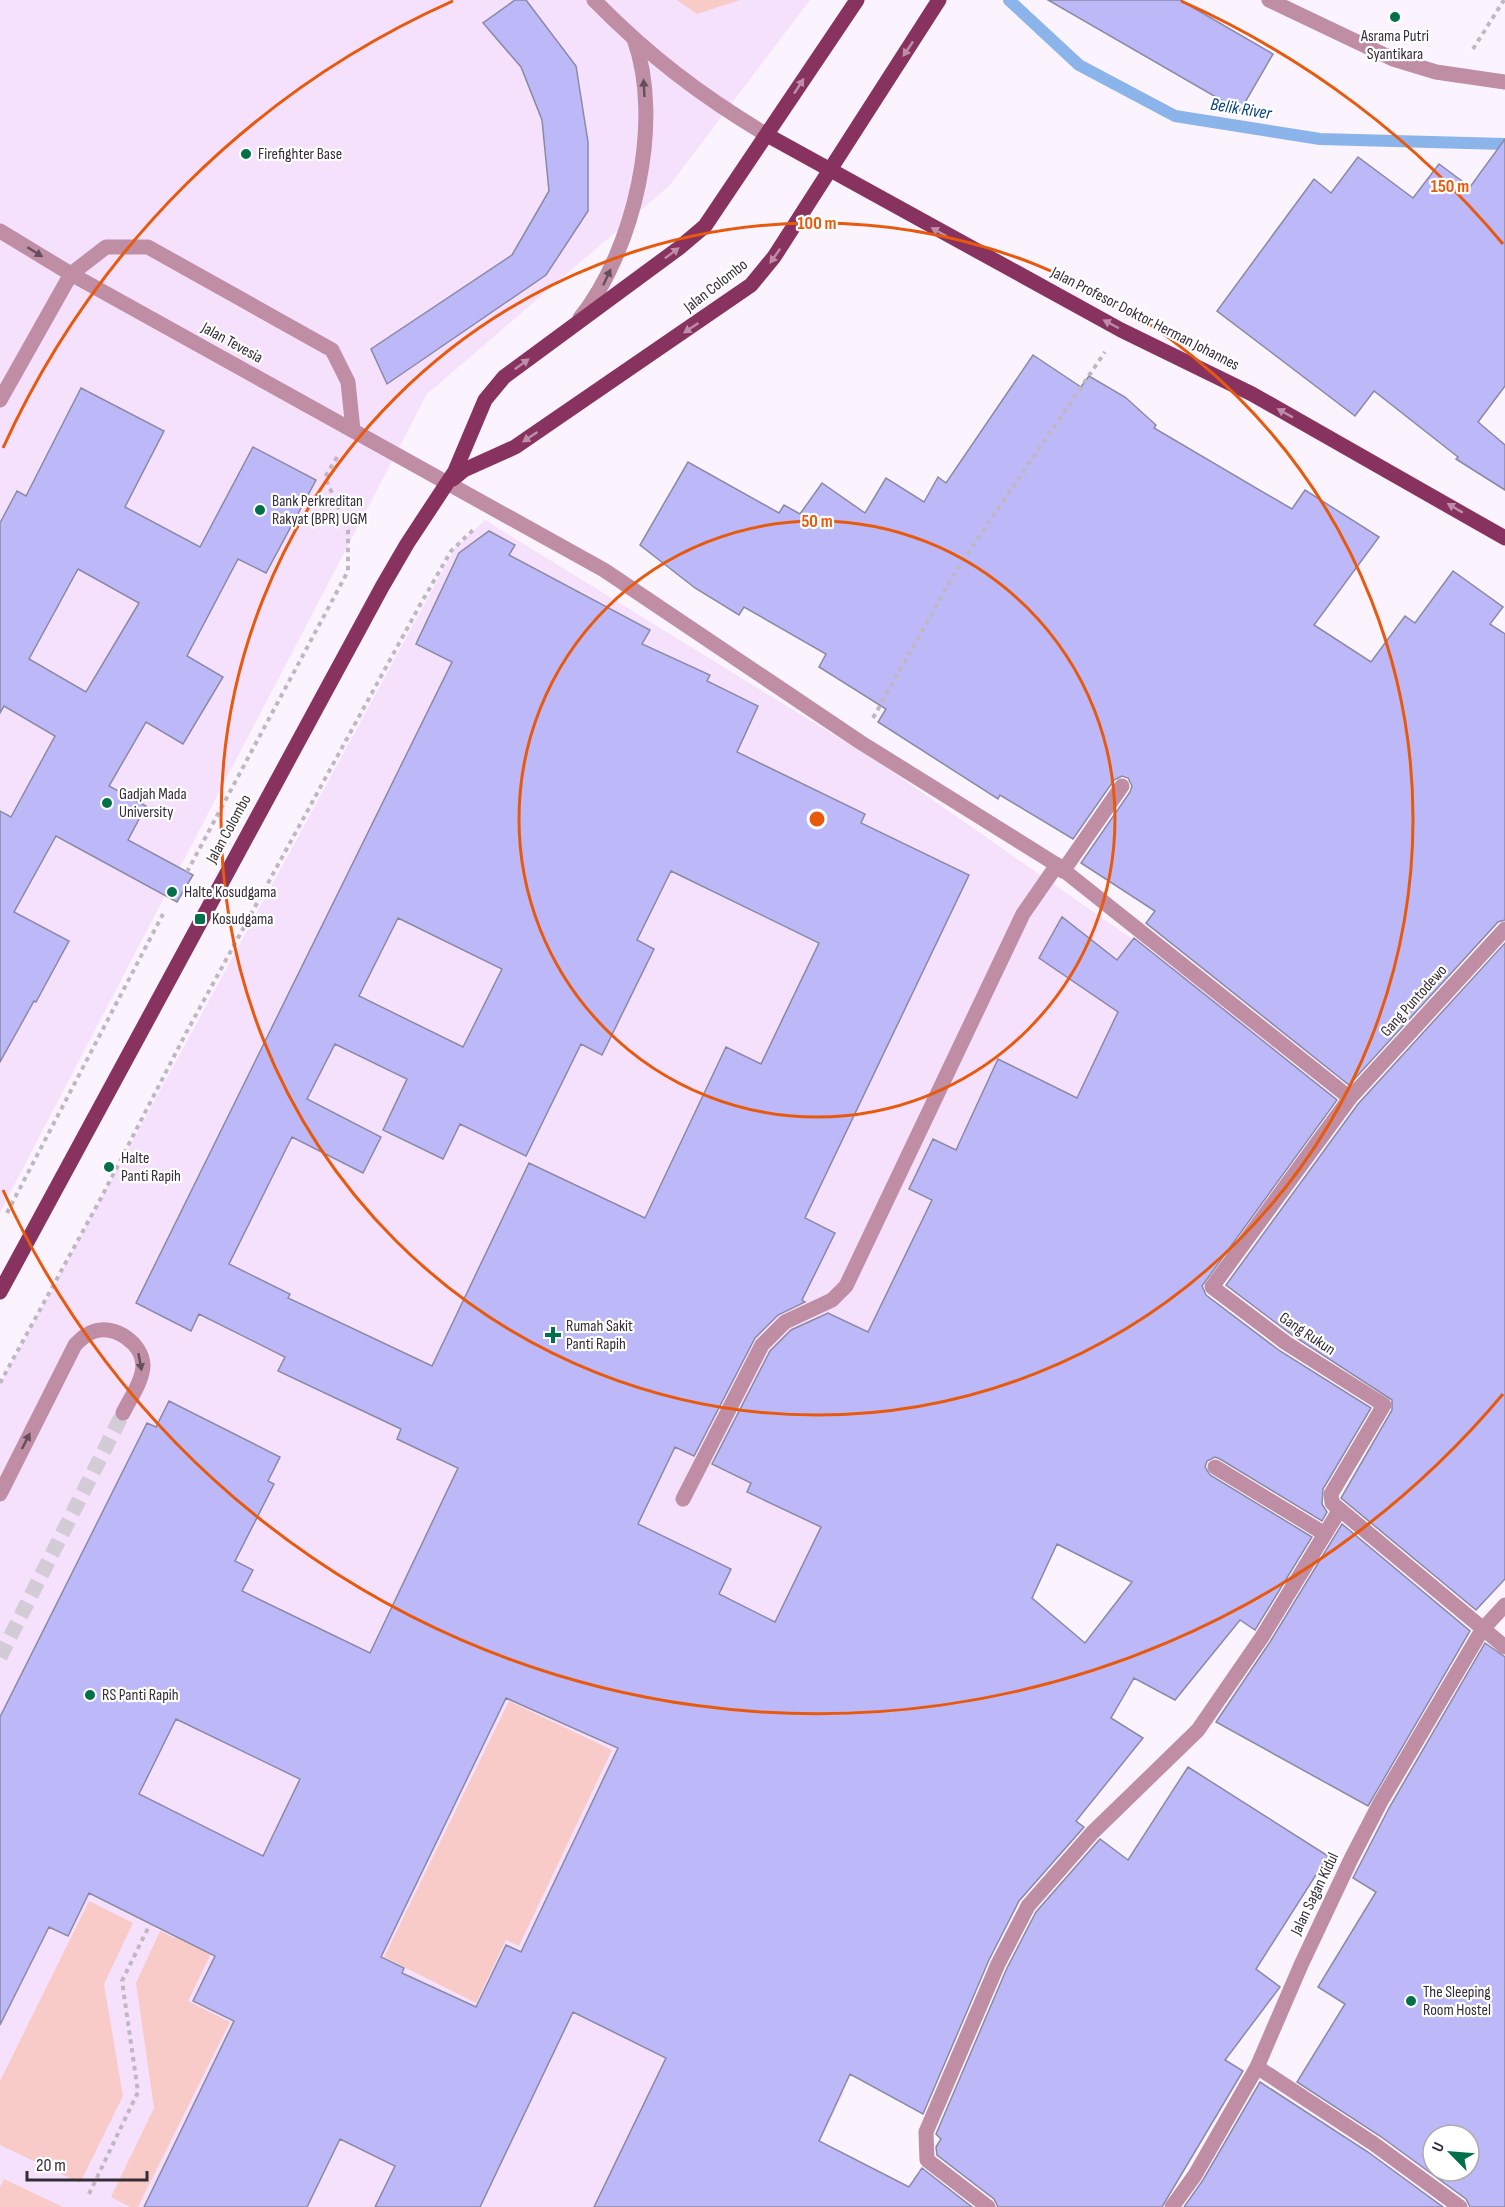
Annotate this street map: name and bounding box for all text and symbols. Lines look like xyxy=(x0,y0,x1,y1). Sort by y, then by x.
marker: Asrama Putri Syantikara xyxy=(1388,10,1402,24)
place label: Asrama Putri Syantikara xyxy=(1360,27,1429,64)
one-way arrow xyxy=(903,41,914,57)
one-way arrow xyxy=(640,78,649,97)
one-way arrow xyxy=(793,78,804,94)
water label: Belik River xyxy=(1209,94,1274,124)
place label: Firefighter Base xyxy=(258,145,342,164)
marker: Firefighter Base xyxy=(239,147,253,161)
text: 150 m xyxy=(1431,176,1469,197)
text: 100 m xyxy=(798,213,837,234)
one-way arrow xyxy=(930,227,947,237)
one-way arrow xyxy=(27,247,44,258)
one-way arrow xyxy=(664,247,680,259)
one-way arrow xyxy=(769,247,781,263)
street label: Jalan Colombo xyxy=(680,255,752,317)
street label: Jalan Profesor Doktor Herman Johannes xyxy=(1047,263,1243,375)
one-way arrow xyxy=(602,268,611,285)
street label: Jalan Tevesia xyxy=(197,318,266,368)
one-way arrow xyxy=(1102,319,1119,329)
one-way arrow xyxy=(682,322,699,333)
one-way arrow xyxy=(513,358,529,370)
one-way arrow xyxy=(1276,408,1293,418)
one-way arrow xyxy=(521,432,538,443)
place label: Bank Perkreditan Rakyat (BPR) UGM xyxy=(272,492,367,529)
one-way arrow xyxy=(1447,502,1463,513)
marker: Bank Perkreditan Rakyat (BPR) UGM xyxy=(253,503,267,517)
text: 50 m xyxy=(801,511,833,532)
place label: Gadjah Mada University xyxy=(119,785,187,822)
street label: Jalan Colombo xyxy=(202,791,256,867)
marker: Gadjah Mada University xyxy=(100,796,114,810)
centre of rings xyxy=(807,809,827,829)
place label: Halte Kosudgama xyxy=(184,883,276,902)
marker: Halte Kosudgama xyxy=(165,885,179,899)
place label: Kosudgama xyxy=(212,910,273,929)
marker: Kosudgama xyxy=(193,912,207,926)
street label: Gang Puntodewo xyxy=(1377,961,1451,1041)
place label: Halte Panti Rapih xyxy=(121,1149,181,1186)
marker: Halte Panti Rapih xyxy=(102,1160,116,1174)
street label: Gang Rukun xyxy=(1275,1308,1339,1360)
place label: Rumah Sakit Panti Rapih xyxy=(566,1317,633,1354)
marker: Rumah Sakit Panti Rapih xyxy=(544,1326,562,1344)
one-way arrow xyxy=(136,1353,145,1372)
one-way arrow xyxy=(22,1433,31,1450)
place label: RS Panti Rapih xyxy=(102,1686,179,1705)
marker: RS Panti Rapih xyxy=(83,1688,97,1702)
street label: Jalan Sagan Kidul xyxy=(1286,1850,1343,1939)
place label: The Sleeping Room Hostel xyxy=(1423,1983,1491,2020)
marker: The Sleeping Room Hostel xyxy=(1404,1994,1418,2008)
north arrow xyxy=(1421,2123,1481,2183)
text: U xyxy=(1428,2139,1449,2155)
scale bar xyxy=(27,2144,147,2182)
text: 20 m xyxy=(36,2155,66,2176)

